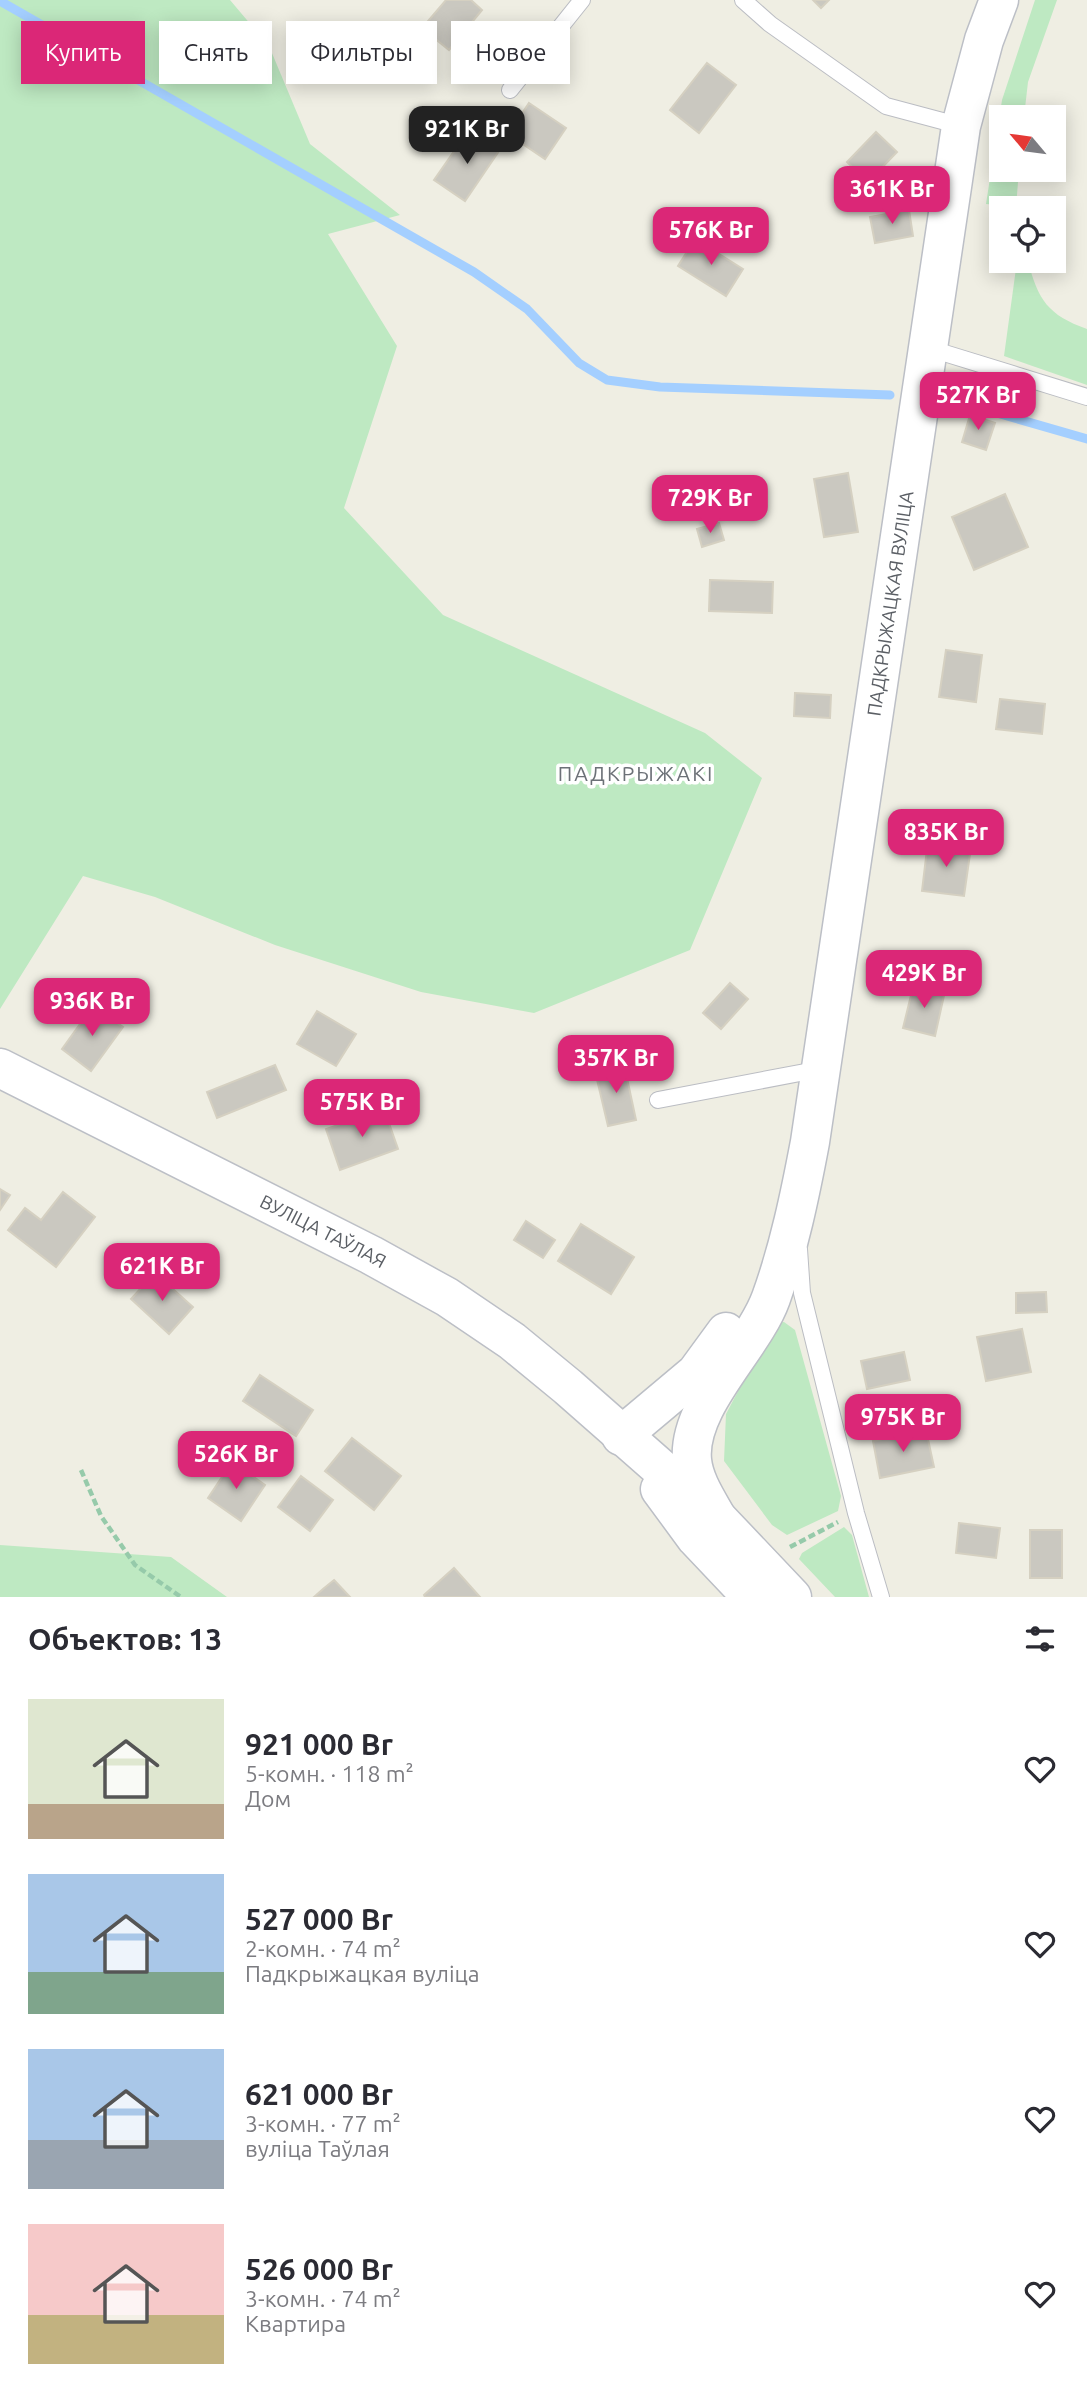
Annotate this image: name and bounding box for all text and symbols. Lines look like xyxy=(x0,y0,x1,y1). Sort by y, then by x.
chip: Купить xyxy=(21,21,145,84)
chip: Снять xyxy=(159,21,272,84)
chip: Фильтры xyxy=(286,21,437,84)
chip: Новое xyxy=(451,21,570,84)
north arrow xyxy=(989,105,1066,182)
map controls xyxy=(989,105,1066,273)
pin: 921K Br xyxy=(402,106,532,166)
text: 921K Br xyxy=(425,116,509,141)
pin: 361K Br xyxy=(827,166,957,226)
text: 361K Br xyxy=(850,176,934,201)
button: locate xyxy=(989,196,1066,273)
pin: 576K Br xyxy=(646,208,776,267)
text: 576K Br xyxy=(669,217,753,242)
pin: 527K Br xyxy=(913,372,1043,432)
text: 527K Br xyxy=(936,382,1020,407)
pin: 729K Br xyxy=(645,476,775,535)
text: 729K Br xyxy=(668,485,752,510)
street label: ПАДКРЫЖАЦКАЯ ВУЛІЦА xyxy=(862,489,918,717)
district label: ПАДКРЫЖАКІ xyxy=(558,761,714,785)
pin: 835K Br xyxy=(881,810,1011,869)
text: 835K Br xyxy=(904,819,988,844)
pin: 429K Br xyxy=(859,950,989,1010)
text: 429K Br xyxy=(882,960,966,985)
pin: 936K Br xyxy=(27,978,157,1038)
text: 936K Br xyxy=(50,988,134,1013)
pin: 357K Br xyxy=(551,1036,681,1095)
text: 357K Br xyxy=(574,1045,658,1070)
pin: 575K Br xyxy=(297,1080,427,1139)
text: 575K Br xyxy=(320,1089,404,1114)
street label: ВУЛІЦА ТАЎЛАЯ xyxy=(256,1190,390,1272)
pin: 621K Br xyxy=(97,1244,227,1303)
text: 621K Br xyxy=(120,1253,204,1278)
pin: 975K Br xyxy=(838,1394,968,1454)
text: 975K Br xyxy=(861,1404,945,1429)
pin: 526K Br xyxy=(171,1432,301,1491)
text: 526K Br xyxy=(194,1441,278,1466)
icon: filters xyxy=(1021,1620,1059,1658)
text: Объектов: 13 xyxy=(28,1622,222,1656)
icon: home xyxy=(84,1727,168,1811)
text: 921 000 Br xyxy=(245,1727,393,1761)
icon: heart xyxy=(1021,1750,1059,1788)
text: 5-комн. · 118 m² xyxy=(245,1761,414,1786)
text: Дом xyxy=(245,1786,291,1811)
icon: home xyxy=(84,1902,168,1986)
text: 527 000 Br xyxy=(245,1902,393,1936)
icon: heart xyxy=(1021,1925,1059,1963)
text: 2-комн. · 74 m² xyxy=(245,1936,401,1961)
text: Падкрыжацкая вуліца xyxy=(245,1961,480,1986)
icon: home xyxy=(84,2077,168,2161)
text: 621 000 Br xyxy=(245,2077,393,2111)
icon: heart xyxy=(1021,2100,1059,2138)
text: 3-комн. · 77 m² xyxy=(245,2111,401,2136)
text: вуліца Таўлая xyxy=(245,2136,390,2161)
icon: home xyxy=(84,2252,168,2336)
text: 526 000 Br xyxy=(245,2252,393,2286)
icon: heart xyxy=(1021,2275,1059,2313)
text: 3-комн. · 74 m² xyxy=(245,2286,401,2311)
text: Квартира xyxy=(245,2311,346,2336)

